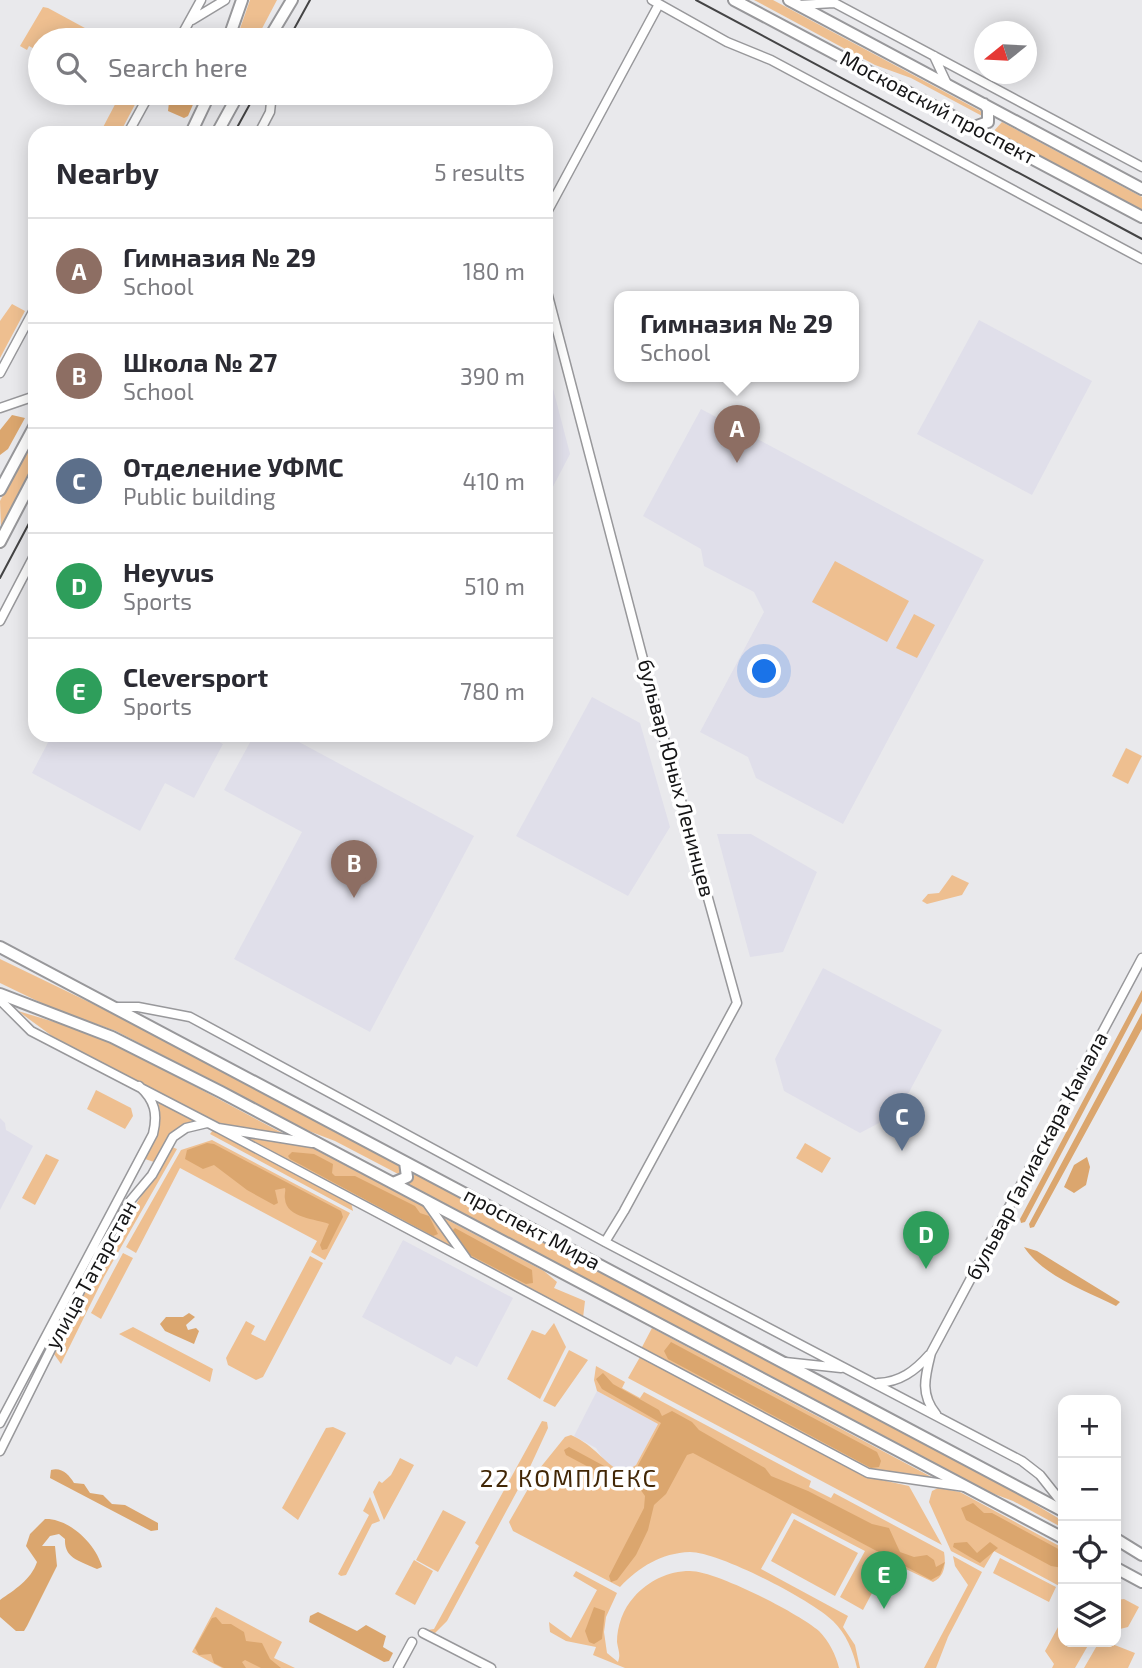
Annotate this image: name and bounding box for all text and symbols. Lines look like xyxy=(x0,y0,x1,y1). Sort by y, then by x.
north arrow xyxy=(974,21,1037,84)
search box xyxy=(28,28,553,105)
street label: Московский проспект xyxy=(837,44,1041,169)
icon: search xyxy=(52,48,90,86)
text: Search here xyxy=(108,51,248,82)
text: Nearby xyxy=(56,154,159,190)
text: 5 results xyxy=(434,158,525,186)
text: Гимназия № 29 xyxy=(123,241,316,272)
text: A xyxy=(71,257,87,285)
text: 180 m xyxy=(463,257,525,285)
text: School xyxy=(123,272,193,300)
popup xyxy=(614,291,859,382)
text: Гимназия № 29 xyxy=(640,307,833,338)
text: School xyxy=(640,338,710,366)
text: Школа № 27 xyxy=(123,346,277,377)
text: B xyxy=(72,362,86,390)
text: 390 m xyxy=(460,362,525,390)
text: School xyxy=(123,377,193,405)
pin: A xyxy=(714,405,760,463)
text: Отделение УФМС xyxy=(123,451,344,482)
text: C xyxy=(72,467,86,495)
text: 410 m xyxy=(463,467,525,495)
text: Public building xyxy=(123,482,276,510)
text: Heyvus xyxy=(123,556,214,587)
text: D xyxy=(71,572,87,600)
text: 510 m xyxy=(464,572,525,600)
text: Sports xyxy=(123,587,192,615)
your location xyxy=(747,654,781,688)
street label: бульвар Юных Ленинцев xyxy=(633,656,721,899)
text: Cleversport xyxy=(123,661,268,692)
text: E xyxy=(72,677,86,705)
text: 780 m xyxy=(460,677,525,705)
text: Sports xyxy=(123,692,192,720)
pin: B xyxy=(331,840,377,898)
street label: бульвар Галиаскара Камала xyxy=(959,1027,1113,1284)
pin: C xyxy=(879,1093,925,1151)
street label: проспект Мира xyxy=(460,1181,605,1274)
street label: улица Татарстан xyxy=(39,1196,142,1353)
pin: D xyxy=(903,1211,949,1269)
map controls xyxy=(1058,1395,1121,1647)
button: + xyxy=(1058,1395,1121,1458)
button: − xyxy=(1058,1458,1121,1521)
district label: 22 КОМПЛЕКС xyxy=(480,1463,658,1492)
button: locate xyxy=(1058,1521,1121,1584)
pin: E xyxy=(861,1551,907,1609)
button: layers xyxy=(1058,1584,1121,1647)

